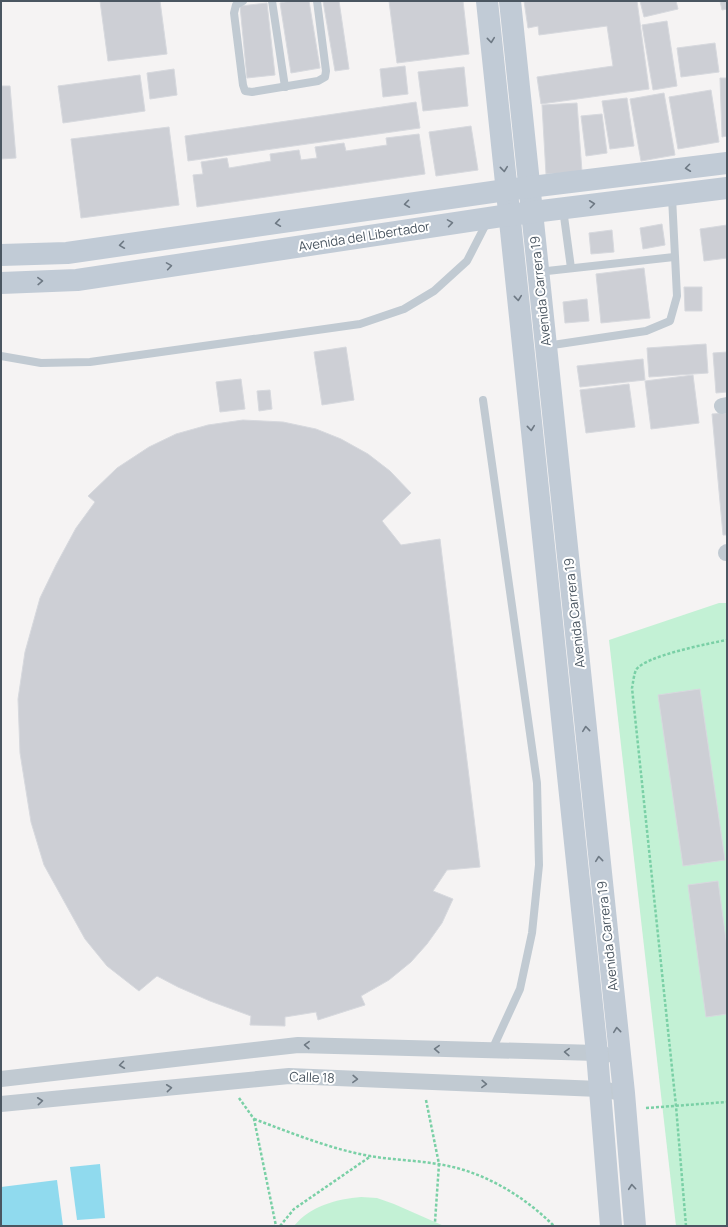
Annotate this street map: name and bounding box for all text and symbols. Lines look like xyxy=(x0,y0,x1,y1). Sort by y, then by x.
one-way arrow xyxy=(486,37,495,43)
one-way arrow xyxy=(685,163,691,172)
one-way arrow xyxy=(500,166,509,172)
one-way arrow xyxy=(404,199,410,208)
one-way arrow xyxy=(589,200,595,209)
street label: Avenida del Libertador xyxy=(297,217,431,255)
one-way arrow xyxy=(275,218,281,227)
one-way arrow xyxy=(447,219,453,228)
street label: Avenida Carrera 19 xyxy=(525,235,555,347)
one-way arrow xyxy=(119,240,125,249)
one-way arrow xyxy=(166,262,172,271)
one-way arrow xyxy=(37,277,43,285)
one-way arrow xyxy=(513,295,522,301)
one-way arrow xyxy=(527,425,536,431)
street label: Avenida Carrera 19 xyxy=(559,557,589,669)
one-way arrow xyxy=(582,726,591,732)
one-way arrow xyxy=(595,856,604,862)
street label: Avenida Carrera 19 xyxy=(592,880,622,992)
one-way arrow xyxy=(613,1027,622,1033)
one-way arrow xyxy=(304,1041,310,1049)
one-way arrow xyxy=(434,1044,440,1053)
one-way arrow xyxy=(564,1048,570,1057)
one-way arrow xyxy=(119,1060,126,1069)
street label: Calle 18 xyxy=(289,1067,335,1087)
one-way arrow xyxy=(352,1074,358,1083)
one-way arrow xyxy=(481,1080,487,1088)
one-way arrow xyxy=(166,1083,172,1092)
one-way arrow xyxy=(37,1096,43,1105)
one-way arrow xyxy=(627,1184,636,1190)

